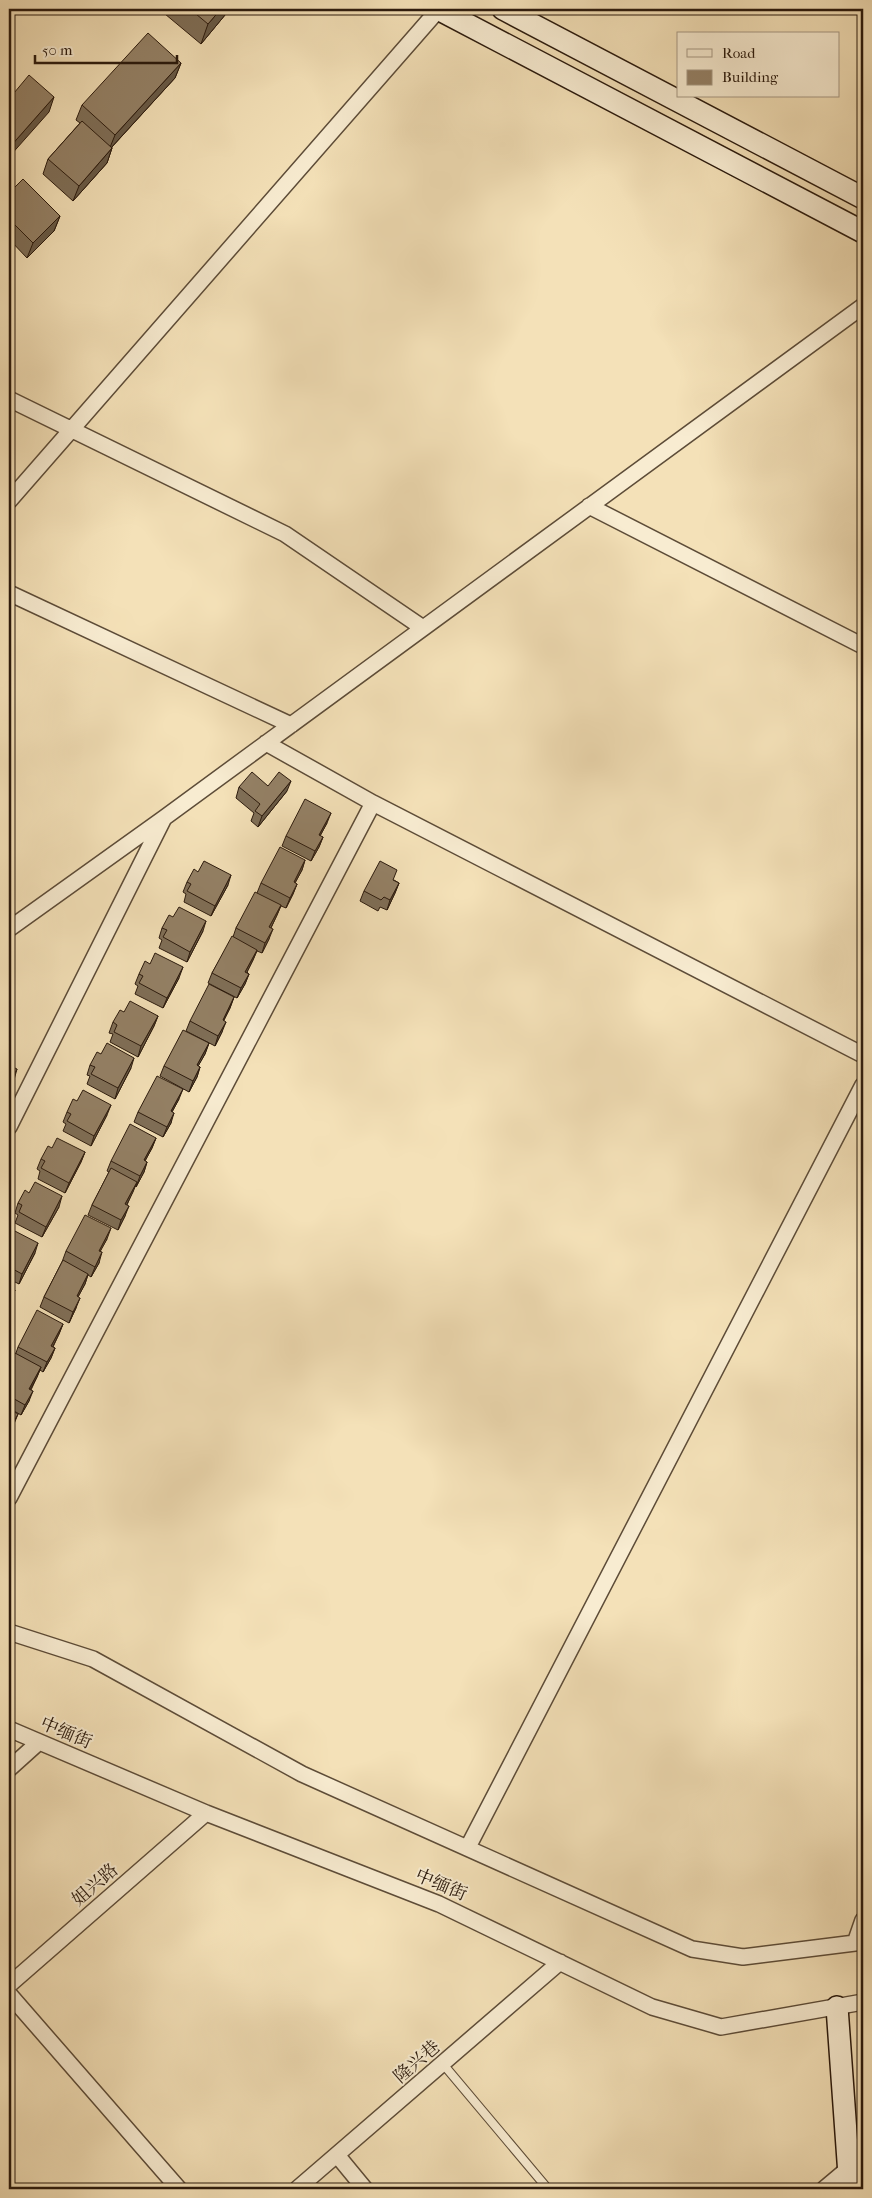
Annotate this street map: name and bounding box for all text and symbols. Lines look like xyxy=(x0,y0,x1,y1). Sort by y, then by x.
scale bar xyxy=(35,32,178,64)
legend xyxy=(677,32,840,98)
text: 50 m xyxy=(42,41,73,59)
text: Road xyxy=(722,44,756,62)
text: Building xyxy=(722,68,779,86)
street label: 中缅街 xyxy=(37,1713,95,1753)
street label: 姐兴路 xyxy=(68,1859,122,1911)
street label: 中缅街 xyxy=(412,1865,470,1905)
street label: 隆兴巷 xyxy=(390,2036,444,2088)

